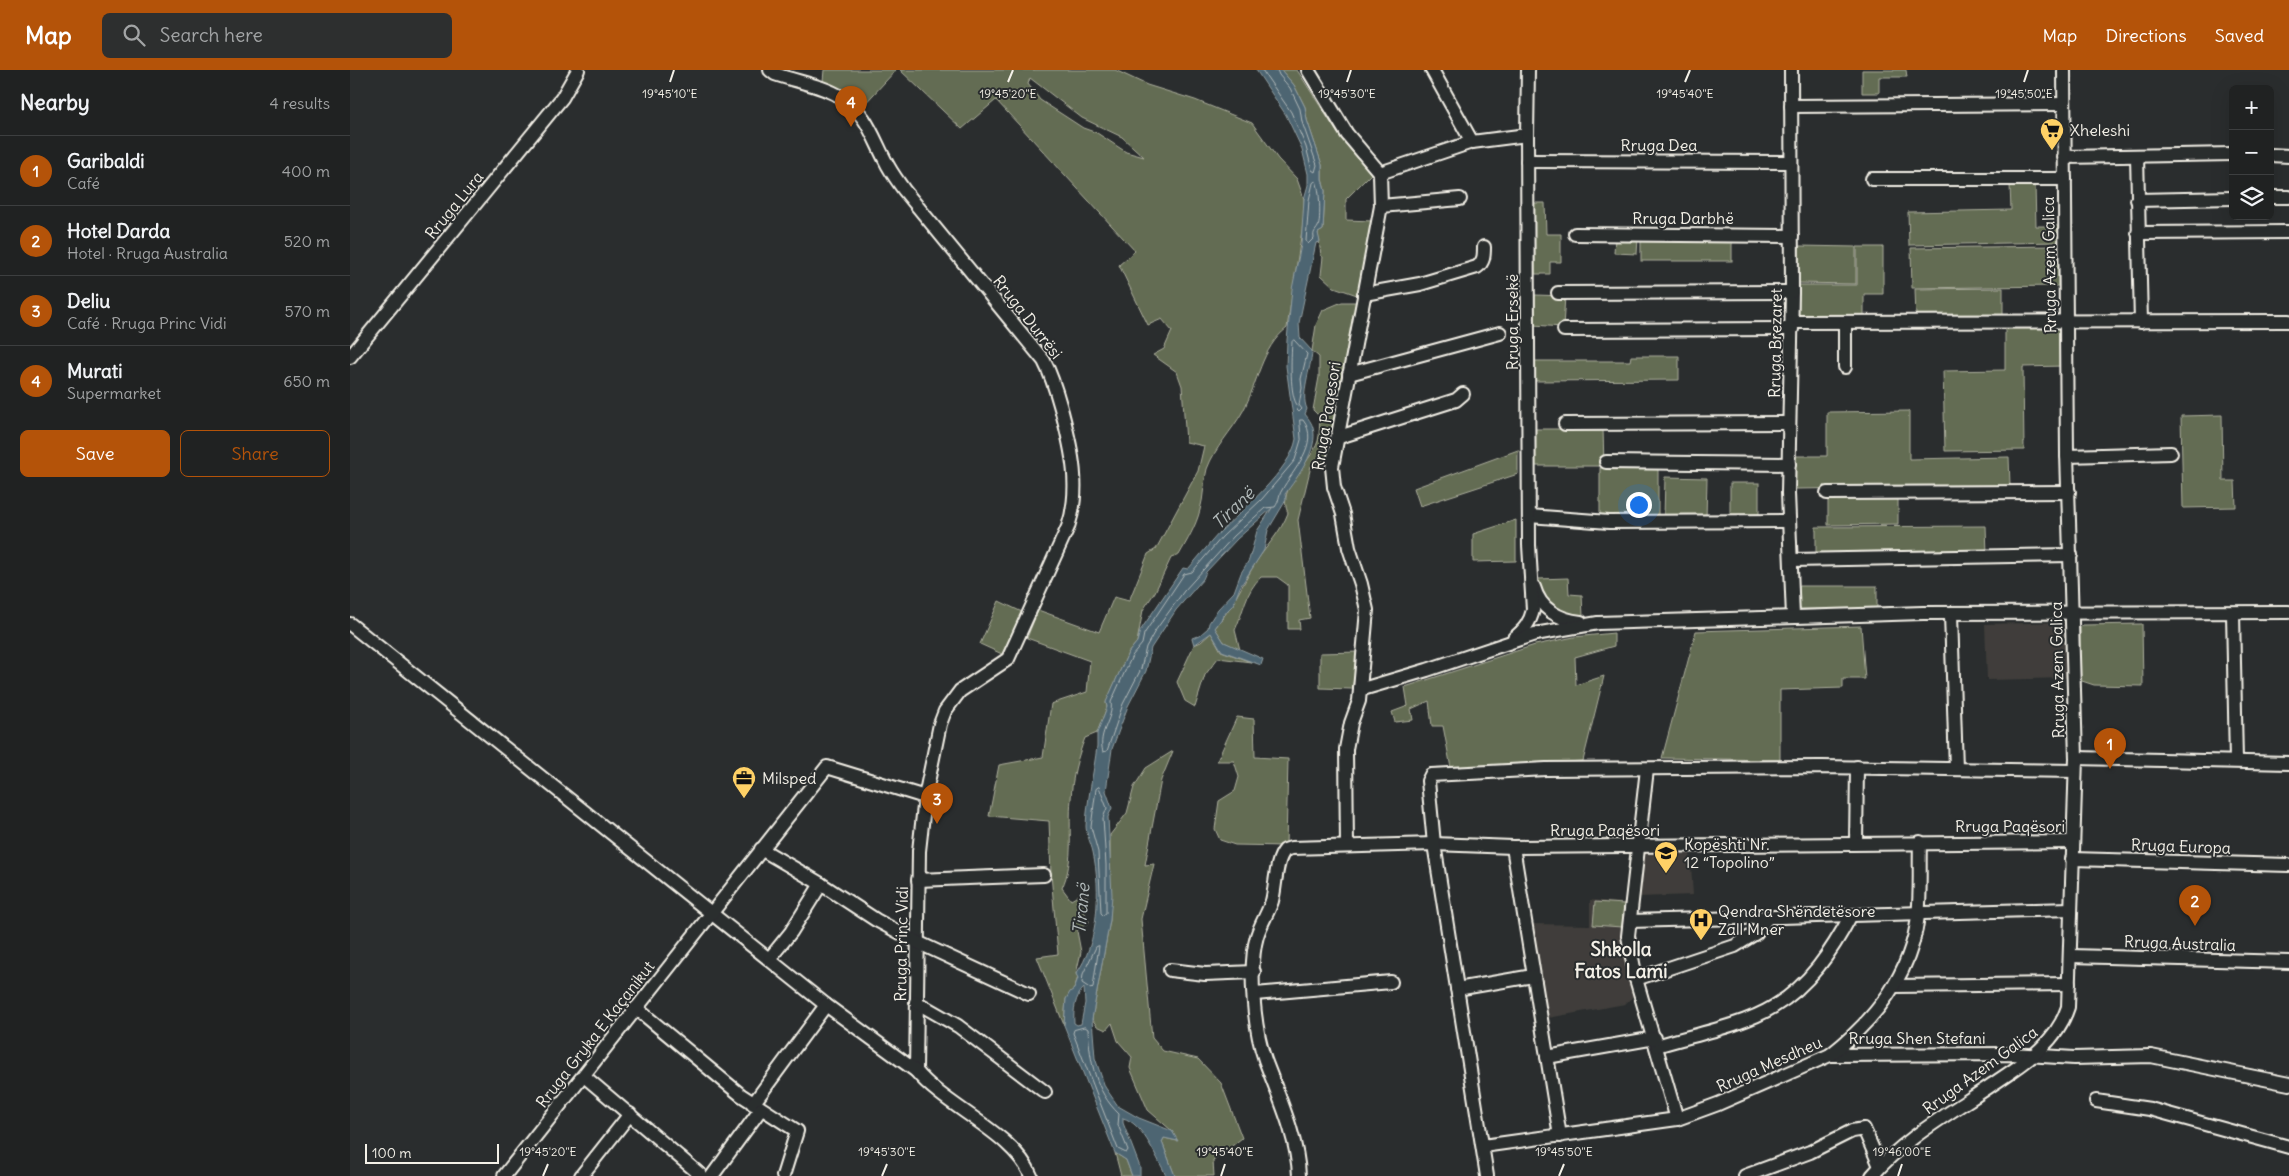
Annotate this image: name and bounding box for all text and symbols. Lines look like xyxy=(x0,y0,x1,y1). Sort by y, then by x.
search box xyxy=(102,13,452,58)
text: Map xyxy=(25,20,72,50)
icon: search xyxy=(120,21,148,49)
text: Search here xyxy=(160,23,263,47)
text: Map xyxy=(2042,24,2077,47)
text: Directions xyxy=(2105,24,2187,47)
text: Saved xyxy=(2215,24,2264,47)
map controls xyxy=(2229,85,2274,220)
button: + xyxy=(2229,85,2274,130)
text: 19°45'10"E xyxy=(642,86,698,101)
pin: 4 xyxy=(835,86,867,127)
text: 19°45'20"E xyxy=(979,86,1037,101)
text: 19°45'30"E xyxy=(1318,86,1376,101)
text: 19°45'40"E xyxy=(1656,86,1714,101)
text: 19°45'50"E xyxy=(1995,86,2053,101)
text: Nearby xyxy=(20,89,90,116)
text: 4 results xyxy=(269,93,330,113)
supermarket icon: Xheleshi xyxy=(2039,117,2065,151)
place label: Xheleshi xyxy=(2070,120,2130,140)
button: − xyxy=(2229,130,2274,175)
street label: Rruga Dea xyxy=(1621,135,1697,155)
text: Garibaldi xyxy=(67,149,145,173)
text: 1 xyxy=(33,161,39,181)
text: 400 m xyxy=(282,161,330,181)
street label: Rruga Lura xyxy=(421,167,487,243)
text: Café xyxy=(67,173,100,193)
button: layers xyxy=(2229,175,2274,220)
street label: Rruga Azem Galica xyxy=(2038,196,2060,334)
street label: Rruga Darbhë xyxy=(1632,208,1734,228)
text: Hotel Darda xyxy=(67,219,170,243)
text: 2 xyxy=(32,231,40,251)
text: 520 m xyxy=(284,231,330,251)
text: Hotel · Rruga Australia xyxy=(67,243,228,263)
street label: Rruga Durrësi xyxy=(989,271,1067,363)
street label: Rruga Ersekë xyxy=(1502,274,1522,370)
street label: Rruga Brezaret xyxy=(1764,287,1786,398)
text: Deliu xyxy=(67,289,110,313)
text: 3 xyxy=(31,301,41,321)
text: 570 m xyxy=(285,301,330,321)
text: Café · Rruga Princ Vidi xyxy=(67,313,227,333)
text: Murati xyxy=(67,359,122,383)
street label: Rruga Paqesori xyxy=(1308,360,1344,472)
text: 4 xyxy=(31,371,41,391)
text: 650 m xyxy=(283,371,330,391)
text: Supermarket xyxy=(67,383,161,403)
button: Save xyxy=(20,430,170,477)
button: Share xyxy=(180,430,330,477)
water label: Tiranë xyxy=(1207,481,1260,534)
your location xyxy=(1626,492,1652,518)
street label: Rruga Azem Galica xyxy=(2046,601,2068,739)
pin: 1 xyxy=(2094,728,2126,769)
office icon: Milsped xyxy=(731,765,757,799)
place label: Milsped xyxy=(762,768,817,788)
pin: 3 xyxy=(921,783,953,824)
street label: Rruga Paqësori xyxy=(1955,816,2065,836)
street label: Rruga Paqësori xyxy=(1550,820,1660,840)
place label: Kopështi Nr. 12 “Topolino” xyxy=(1684,834,1775,872)
street label: Rruga Europa xyxy=(2131,834,2231,858)
school or university icon: Kopështi Nr. 12 “Topolino” xyxy=(1653,840,1679,874)
water label: Tiranë xyxy=(1067,881,1095,935)
pin: 2 xyxy=(2179,885,2211,926)
street label: Rruga Princ Vidi xyxy=(890,886,912,1002)
place label: Qendra Shëndetësore Zall Mner xyxy=(1718,901,1875,939)
hospital icon: Qendra Shëndetësore Zall Mner xyxy=(1688,907,1714,941)
street label: Rruga Australia xyxy=(2124,931,2236,955)
district label: Shkolla Fatos Lami xyxy=(1575,937,1667,983)
street label: Rruga Gryka E Kaçanikut xyxy=(531,956,659,1111)
street label: Rruga Azem Galica xyxy=(1919,1022,2041,1118)
street label: Rruga Shen Stefani xyxy=(1848,1028,1986,1048)
street label: Rruga Mesdheu xyxy=(1713,1032,1825,1096)
scale bar xyxy=(365,1141,499,1164)
text: 100 m xyxy=(372,1144,412,1162)
text: 19°45'20"E xyxy=(519,1144,577,1159)
text: 19°45'30"E xyxy=(858,1144,916,1159)
text: 19°45'40"E xyxy=(1196,1144,1254,1159)
text: 19°45'50"E xyxy=(1535,1144,1593,1159)
text: 19°46'00"E xyxy=(1873,1144,1931,1159)

